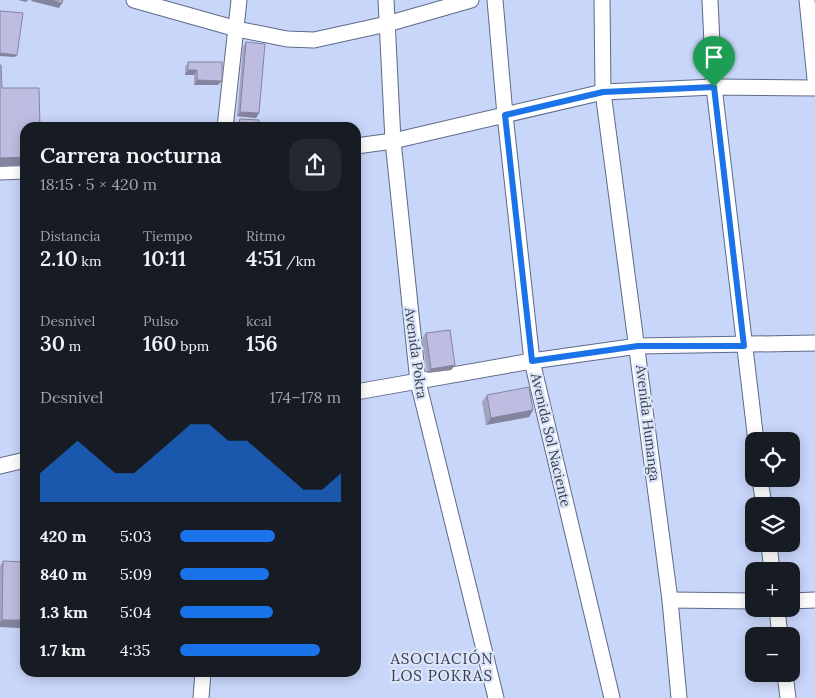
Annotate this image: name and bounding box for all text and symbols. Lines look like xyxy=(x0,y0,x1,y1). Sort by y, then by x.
pin xyxy=(693,36,735,87)
icon: arrive xyxy=(700,43,728,71)
button: share xyxy=(289,139,341,191)
text: Carrera nocturna xyxy=(40,141,222,169)
text: 18:15 · 5 × 420 m xyxy=(40,174,157,194)
text: Distancia xyxy=(40,227,101,245)
text: Tiempo xyxy=(143,227,193,245)
text: Ritmo xyxy=(246,227,285,245)
text: 2.10 xyxy=(40,245,78,272)
text: 10:11 xyxy=(143,245,186,272)
text: 4:51 xyxy=(246,245,282,272)
text: km xyxy=(78,252,101,270)
text: /km xyxy=(282,252,316,270)
street label: Avenida Pokra xyxy=(401,305,431,400)
text: Desnivel xyxy=(40,312,95,330)
text: Pulso xyxy=(143,312,178,330)
text: kcal xyxy=(246,312,272,330)
text: 30 xyxy=(40,330,65,357)
text: 160 xyxy=(143,330,177,357)
text: 156 xyxy=(246,330,278,357)
text: m xyxy=(65,337,81,355)
text: bpm xyxy=(177,337,209,355)
street label: Avenida Humanga xyxy=(632,363,664,482)
street label: Avenida Sol Naciente xyxy=(527,370,575,509)
text: Desnivel xyxy=(40,387,103,407)
text: 174–178 m xyxy=(270,387,341,407)
map controls xyxy=(745,432,800,682)
button: locate xyxy=(745,432,800,487)
button: layers xyxy=(745,497,800,552)
text: 420 m xyxy=(40,526,86,546)
text: 5:03 xyxy=(120,526,152,546)
button: + xyxy=(745,562,800,617)
text: 840 m xyxy=(40,564,87,584)
text: 5:09 xyxy=(120,564,152,584)
text: 1.3 km xyxy=(40,602,88,622)
text: 5:04 xyxy=(120,602,151,622)
button: − xyxy=(745,627,800,682)
text: 1.7 km xyxy=(40,640,86,660)
text: 4:35 xyxy=(120,640,150,660)
district label: ASOCIACIÓN LOS POKRAS xyxy=(389,649,494,685)

